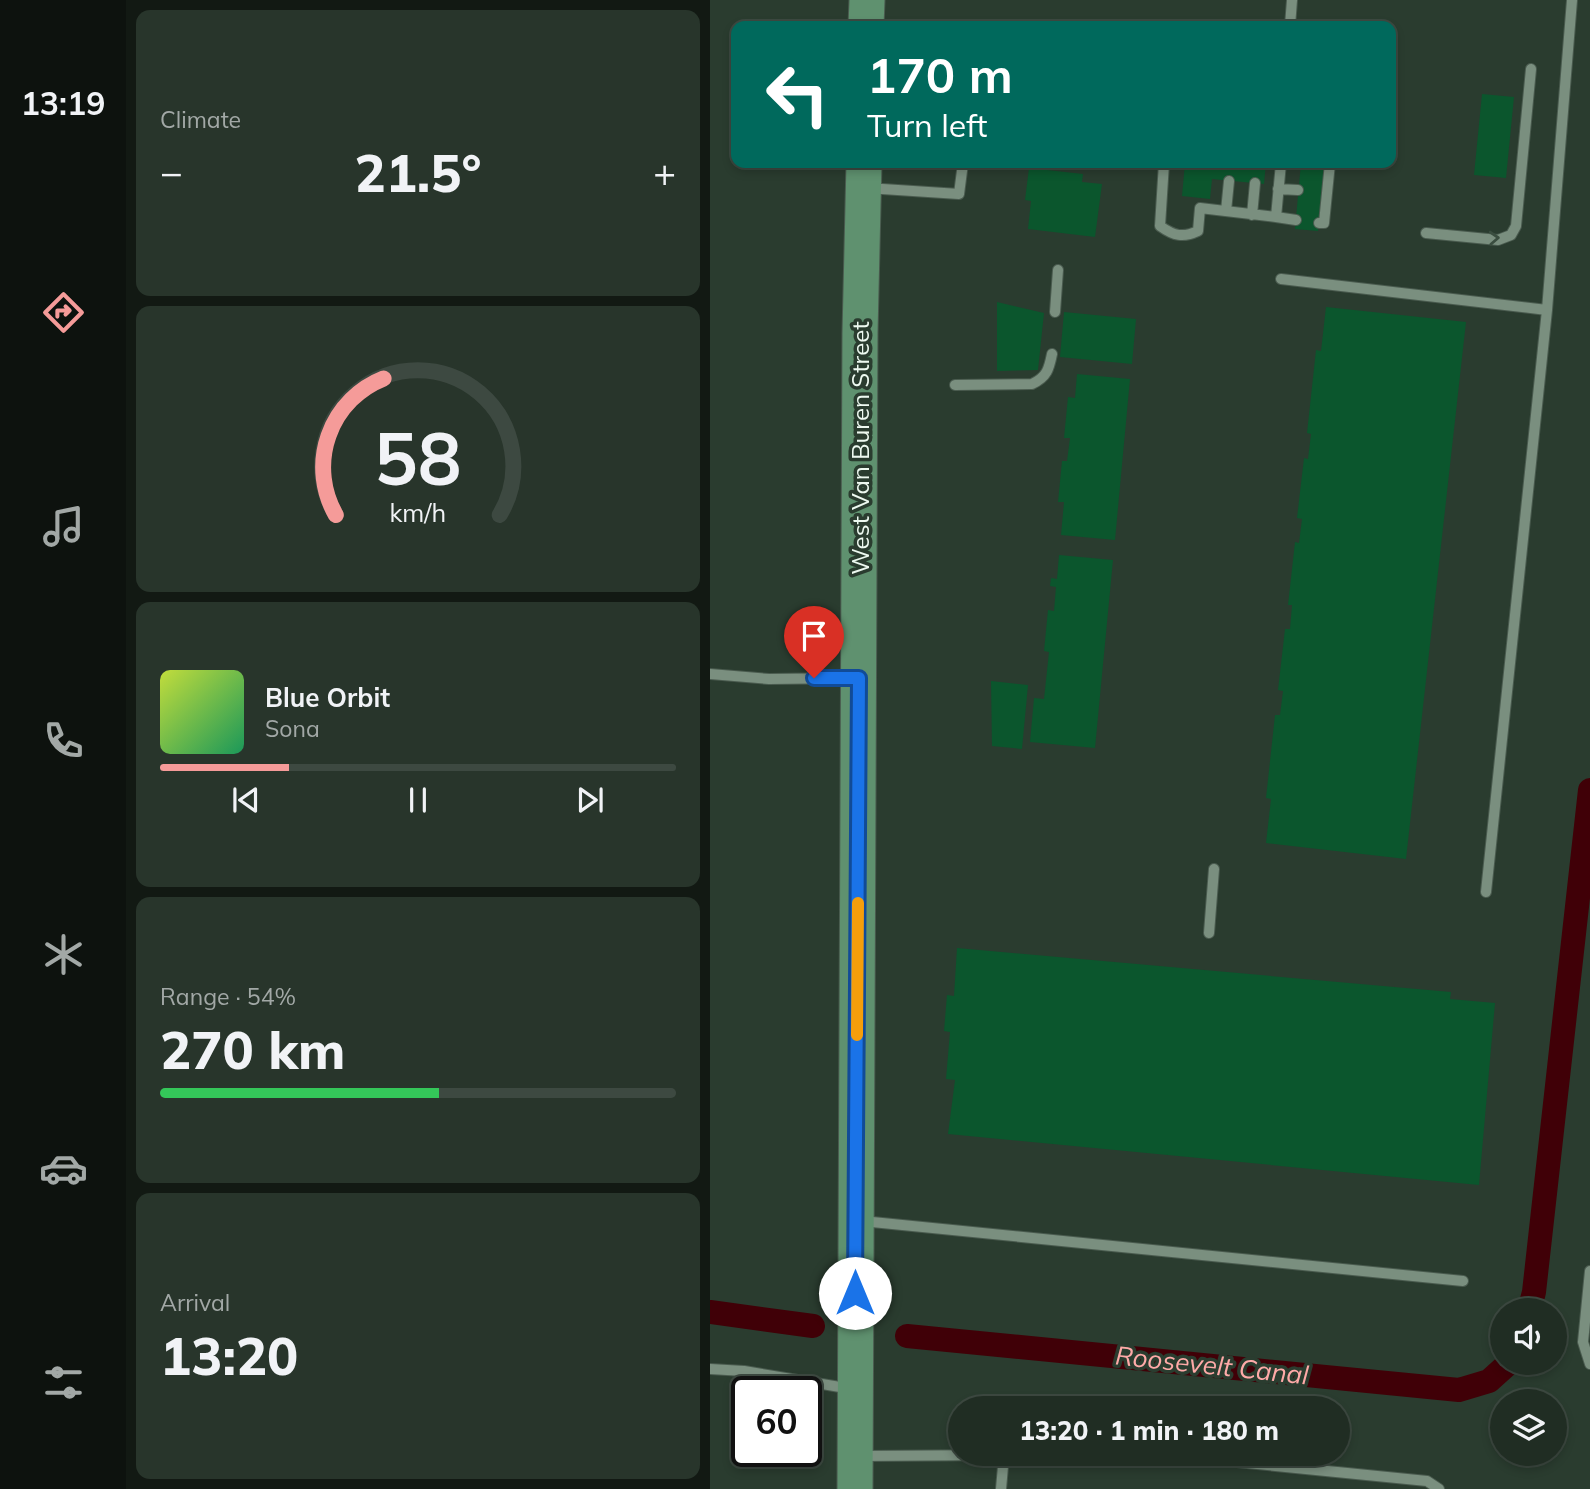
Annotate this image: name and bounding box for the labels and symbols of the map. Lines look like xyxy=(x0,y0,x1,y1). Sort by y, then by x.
one-way arrow xyxy=(1489,231,1500,246)
street label: West Van Buren Street xyxy=(845,321,875,575)
pin xyxy=(784,606,844,678)
position arrow xyxy=(818,1256,892,1330)
water label: Roosevelt Canal xyxy=(1114,1338,1311,1392)
speed limit sign: 60 xyxy=(731,1376,822,1467)

